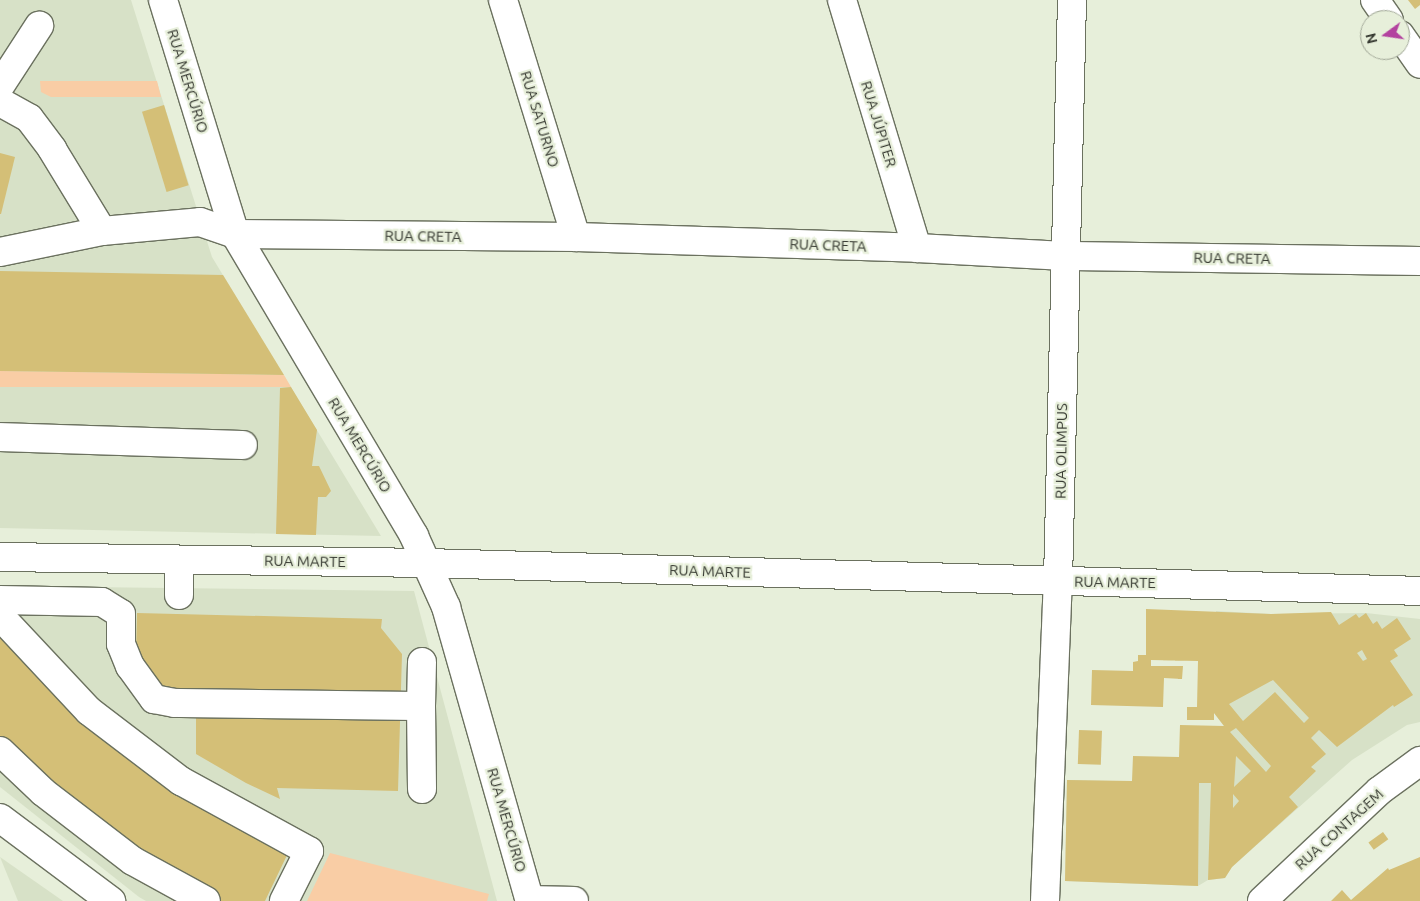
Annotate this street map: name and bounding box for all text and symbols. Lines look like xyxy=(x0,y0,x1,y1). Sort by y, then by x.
north arrow xyxy=(1360,10,1410,60)
street label: RUA MERCÚRIO xyxy=(164,27,212,135)
text: N xyxy=(1362,31,1380,45)
street label: RUA SATURNO xyxy=(517,69,563,169)
street label: RUA JÚPITER xyxy=(857,79,901,169)
street label: RUA CRETA xyxy=(384,226,462,246)
street label: RUA CRETA xyxy=(789,235,867,255)
street label: RUA CRETA xyxy=(1193,248,1271,268)
street label: RUA MERCÚRIO xyxy=(325,394,395,496)
street label: RUA OLIMPUS xyxy=(1051,403,1071,499)
street label: RUA MARTE xyxy=(264,551,346,571)
street label: RUA MARTE xyxy=(669,561,751,581)
street label: RUA MARTE xyxy=(1074,572,1156,592)
street label: RUA MERCÚRIO xyxy=(484,766,530,874)
street label: RUA CONTAGEM xyxy=(1291,785,1387,873)

